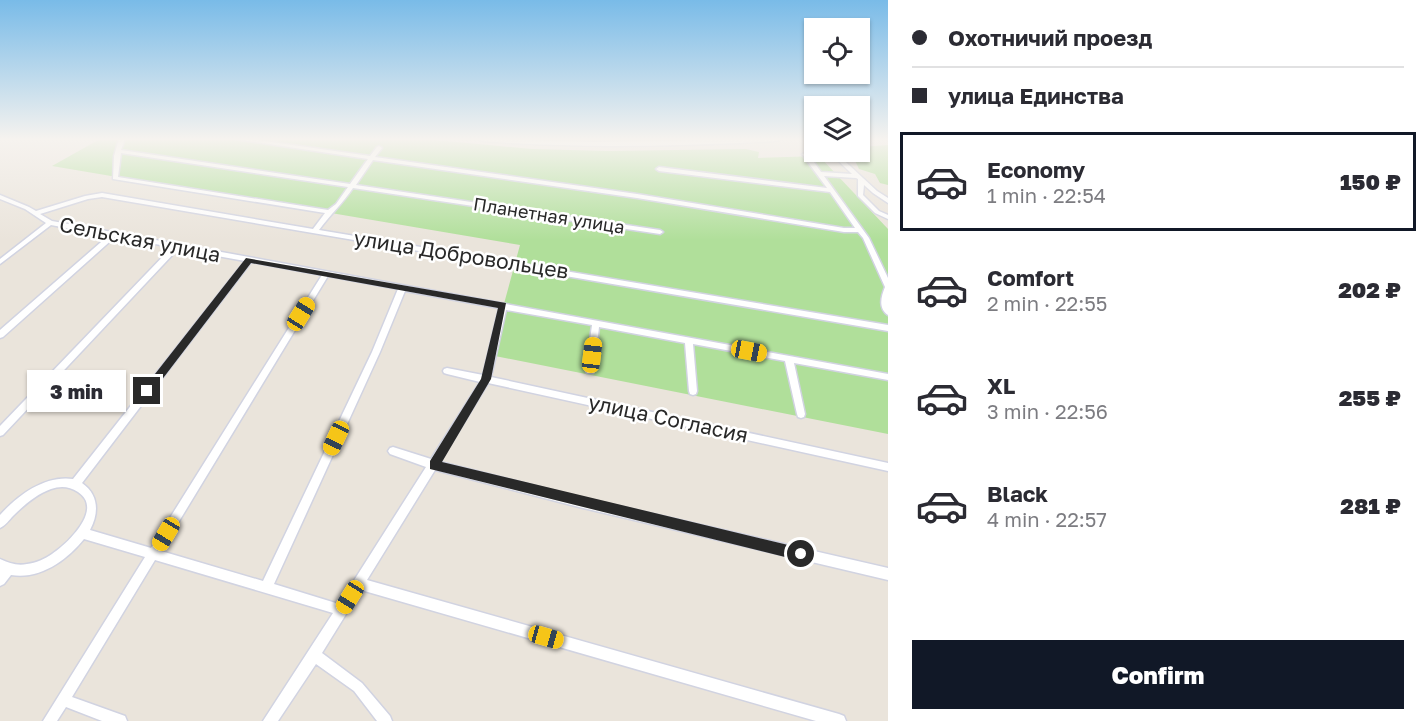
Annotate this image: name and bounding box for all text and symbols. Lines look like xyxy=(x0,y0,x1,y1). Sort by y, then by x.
map controls xyxy=(804,18,870,162)
button: locate xyxy=(804,18,870,84)
text: Охотничий проезд xyxy=(948,24,1152,51)
text: улица Единства xyxy=(948,82,1124,109)
button: layers xyxy=(804,96,870,162)
icon: car xyxy=(915,155,969,209)
text: Economy xyxy=(987,156,1085,183)
text: 150 ₽ xyxy=(1340,168,1401,195)
text: 1 min · 22:54 xyxy=(987,183,1106,207)
street label: Планетная улица xyxy=(472,192,626,238)
street label: Сельская улица xyxy=(57,211,223,267)
street label: улица Добровольцев xyxy=(352,224,570,284)
icon: car xyxy=(915,263,969,317)
text: Comfort xyxy=(987,264,1074,291)
text: 202 ₽ xyxy=(1338,276,1401,303)
text: 2 min · 22:55 xyxy=(987,291,1107,315)
car xyxy=(284,294,318,334)
car xyxy=(581,336,603,374)
car xyxy=(730,339,768,363)
callout: 3 min xyxy=(27,370,126,412)
icon: car xyxy=(915,371,969,425)
text: XL xyxy=(987,372,1015,399)
route end xyxy=(133,377,160,404)
text: 3 min xyxy=(50,379,103,403)
text: 255 ₽ xyxy=(1339,384,1401,411)
street label: улица Согласия xyxy=(586,388,751,448)
text: 3 min · 22:56 xyxy=(987,399,1108,423)
car xyxy=(320,418,352,458)
icon: car xyxy=(915,479,969,533)
text: Black xyxy=(987,480,1048,507)
text: 281 ₽ xyxy=(1340,492,1401,519)
text: 4 min · 22:57 xyxy=(987,507,1107,531)
car xyxy=(149,514,183,554)
route start xyxy=(787,540,814,567)
car xyxy=(333,577,367,617)
car xyxy=(526,623,566,651)
button: Confirm xyxy=(912,640,1404,709)

